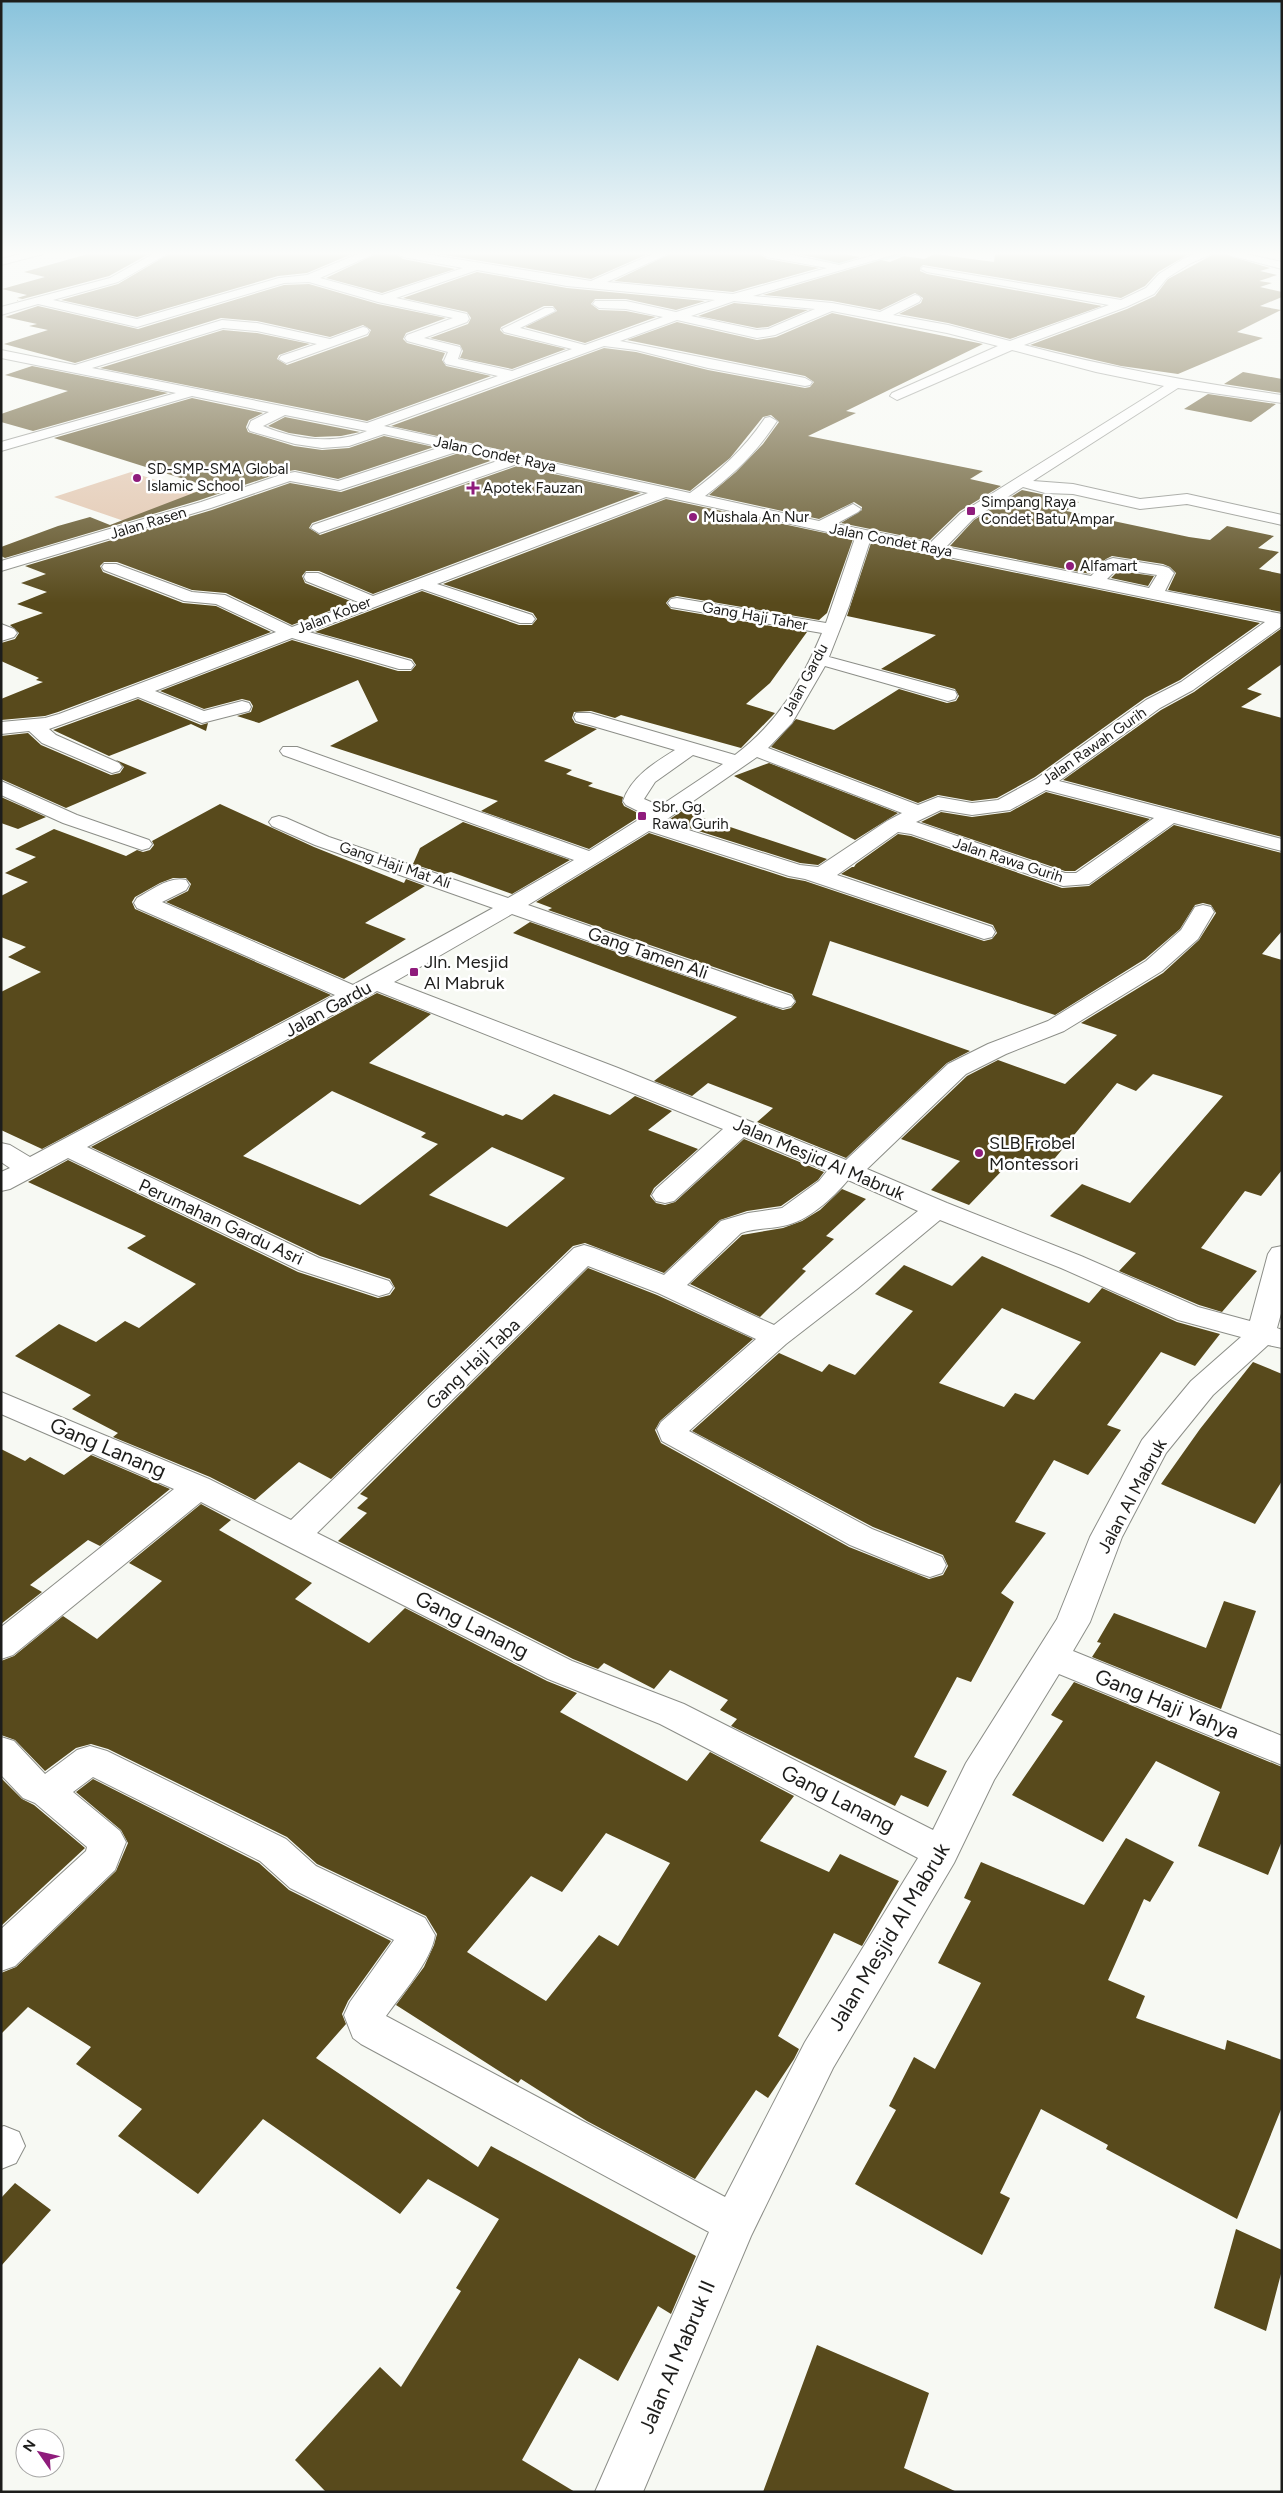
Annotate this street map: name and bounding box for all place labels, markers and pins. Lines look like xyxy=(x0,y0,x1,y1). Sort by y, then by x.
place label: SD-SMP-SMA Global Islamic School xyxy=(147,460,289,495)
marker: SD-SMP-SMA Global Islamic School xyxy=(131,472,143,484)
place label: Apotek Fauzan xyxy=(483,479,583,497)
marker: Apotek Fauzan xyxy=(467,482,479,494)
place label: Simpang Raya Condet Batu Ampar xyxy=(981,493,1114,528)
marker: Simpang Raya Condet Batu Ampar xyxy=(965,505,977,517)
place label: Mushala An Nur xyxy=(703,508,809,526)
marker: Mushala An Nur xyxy=(687,511,699,523)
place label: Alfamart xyxy=(1080,557,1138,575)
marker: Alfamart xyxy=(1064,560,1076,572)
place label: Sbr. Gg. Rawa Gurih xyxy=(652,798,729,833)
marker: Sbr. Gg. Rawa Gurih xyxy=(636,810,648,822)
place label: Jln. Mesjid Al Mabruk xyxy=(424,951,508,994)
marker: Jln. Mesjid Al Mabruk xyxy=(408,966,420,978)
place label: SLB Frobel Montessori xyxy=(989,1132,1079,1175)
marker: SLB Frobel Montessori xyxy=(973,1147,985,1159)

